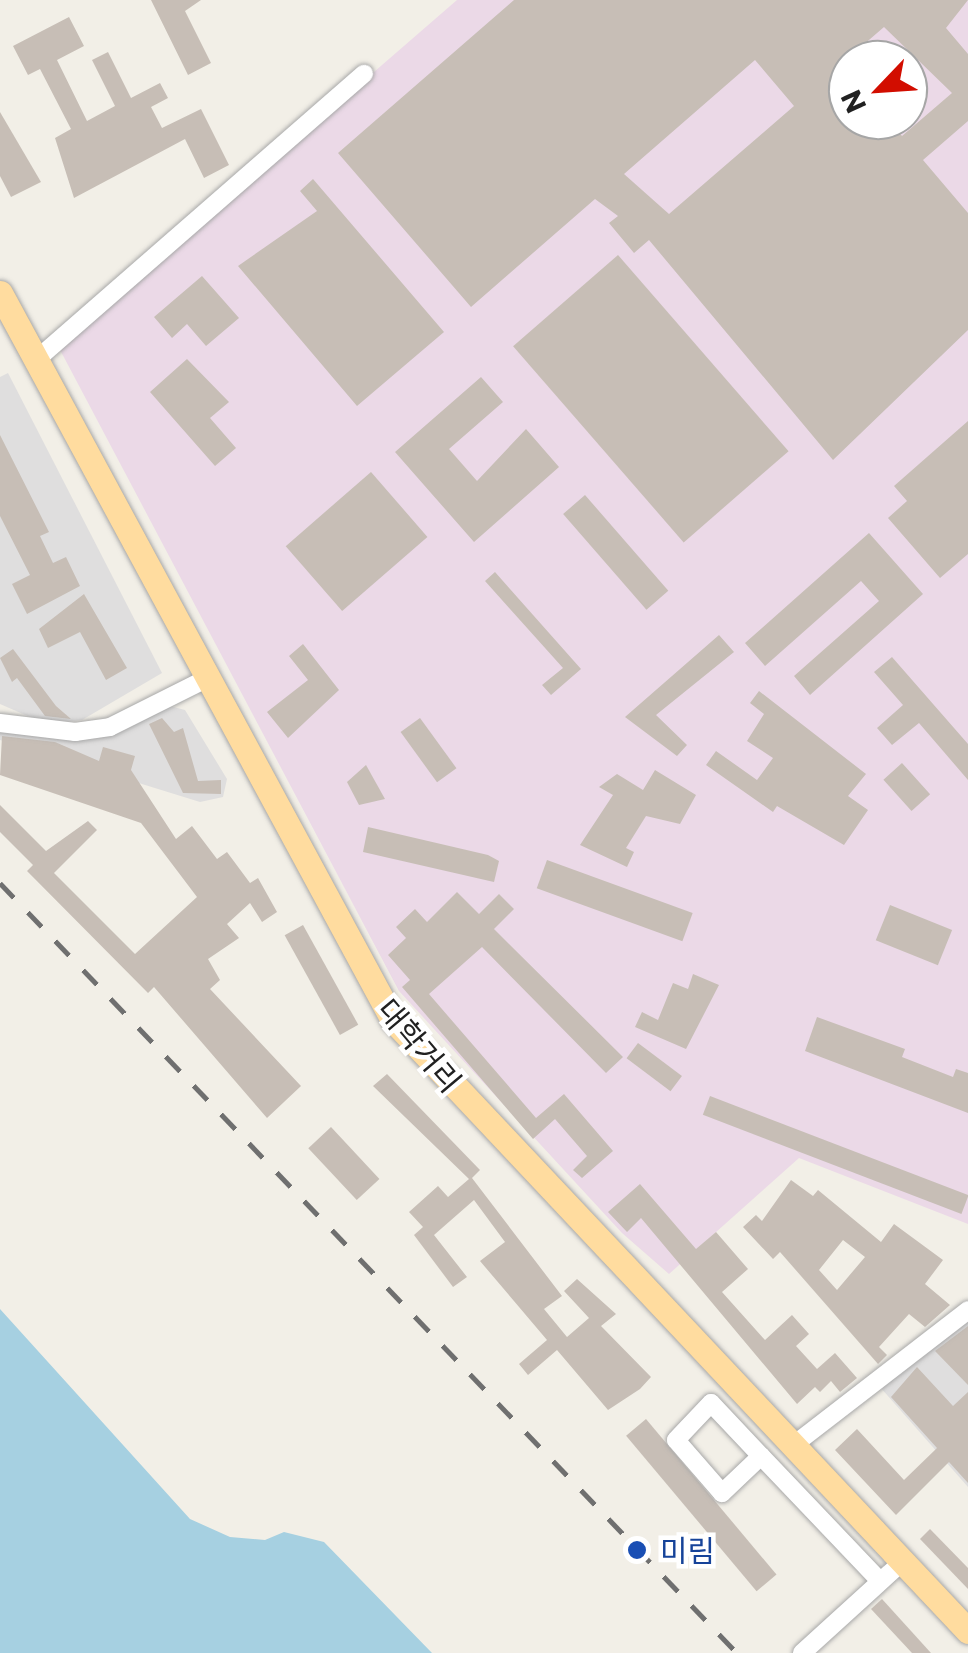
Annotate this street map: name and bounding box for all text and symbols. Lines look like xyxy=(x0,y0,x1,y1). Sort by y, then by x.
north arrow xyxy=(828,40,928,140)
text: N xyxy=(833,85,872,119)
street label: 대학거리 xyxy=(371,991,469,1099)
place label: 미림 xyxy=(660,1532,715,1568)
marker: 미림 xyxy=(624,1537,650,1563)

